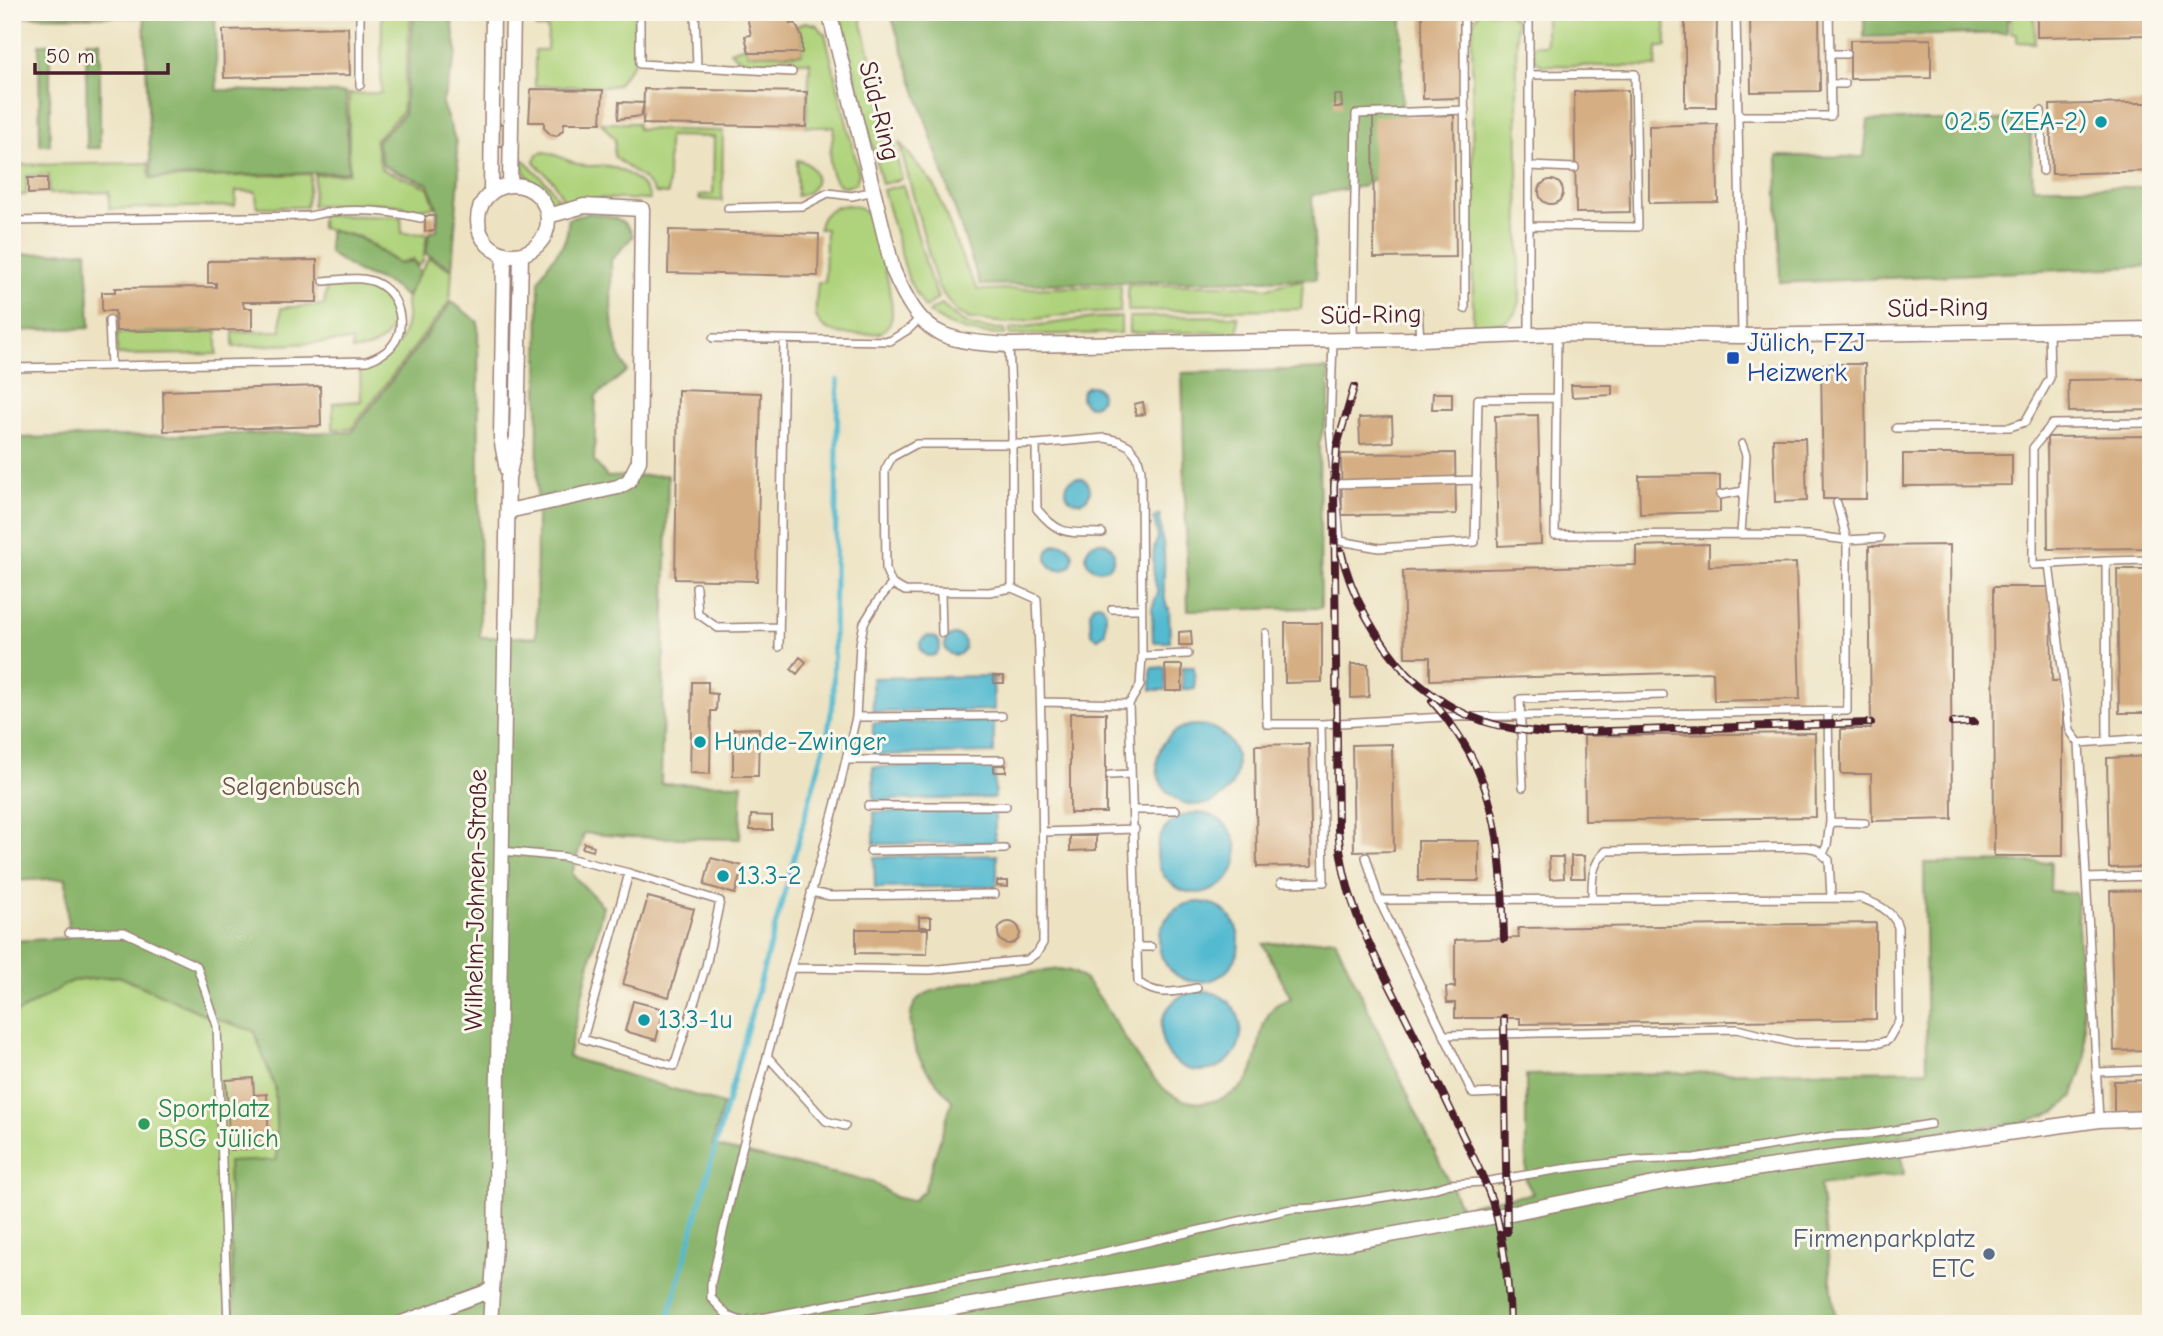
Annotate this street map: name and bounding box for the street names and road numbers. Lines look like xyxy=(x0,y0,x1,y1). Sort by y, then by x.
street label: Süd-Ring xyxy=(852,58,906,164)
street label: Süd-Ring xyxy=(1887,292,1989,324)
street label: Süd-Ring xyxy=(1320,299,1422,331)
street label: Wilhelm-Johnen-Straße xyxy=(459,769,493,1031)

